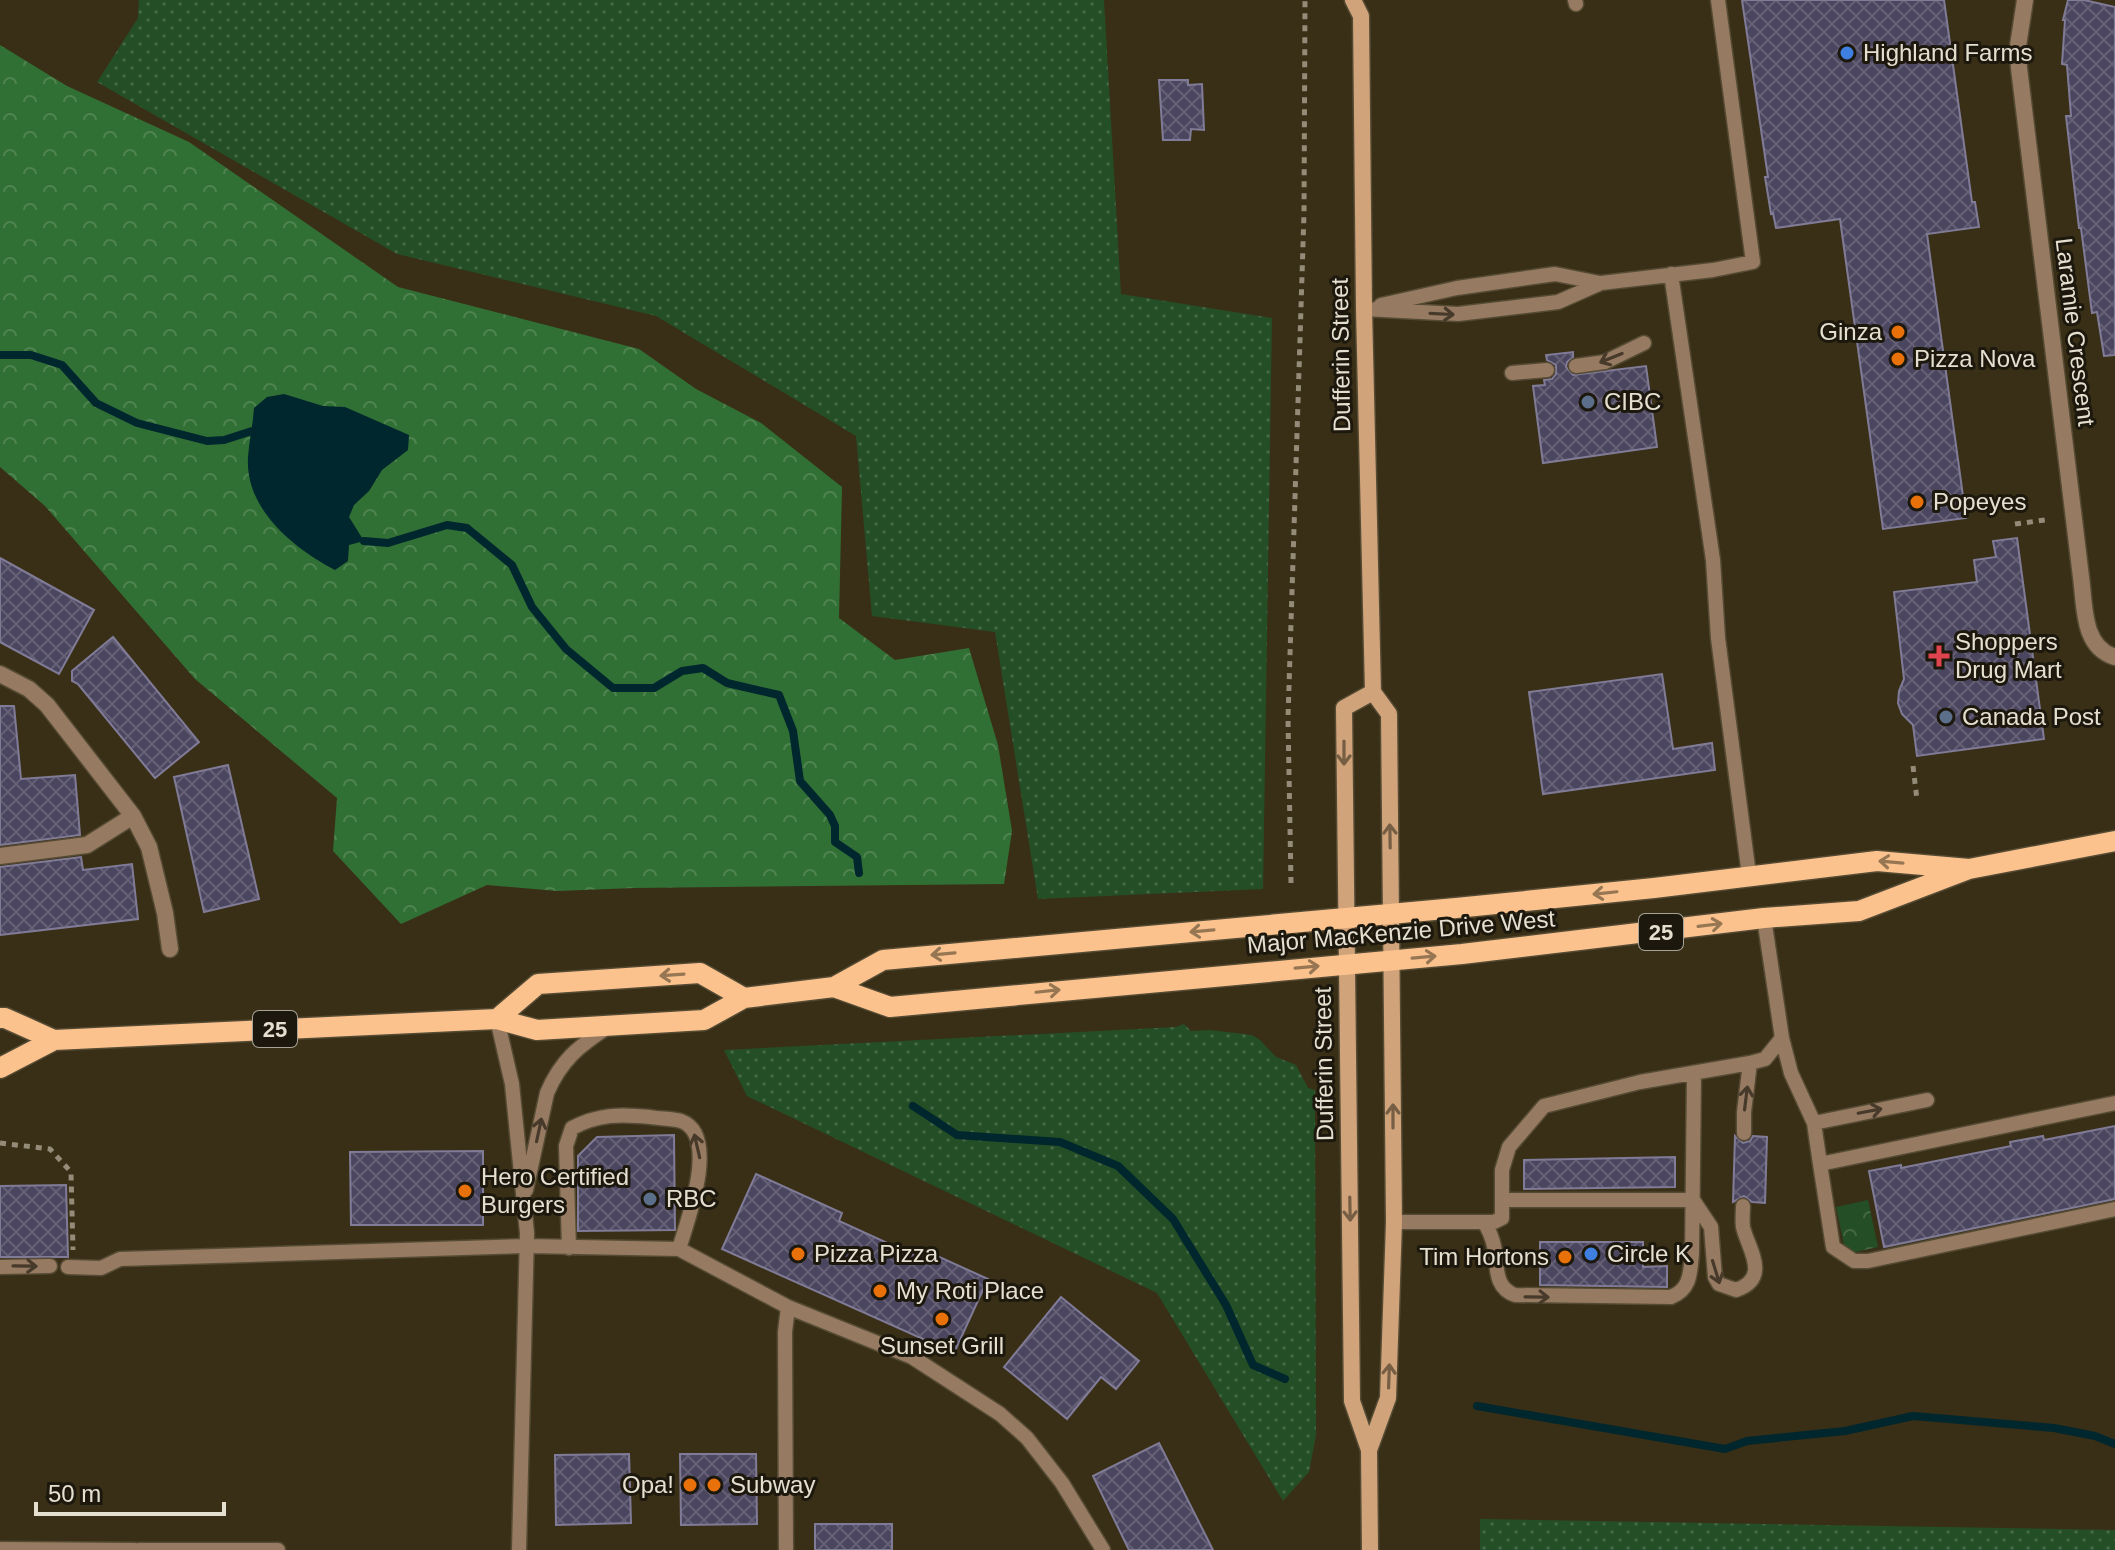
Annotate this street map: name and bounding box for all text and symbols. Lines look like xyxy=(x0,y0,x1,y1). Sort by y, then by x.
place label: Highland Farms xyxy=(1863,39,2032,66)
marker: Highland Farms xyxy=(1838,44,1856,62)
street label: Laramie Crescent xyxy=(2051,236,2100,428)
street label: Dufferin Street xyxy=(1326,277,1355,432)
one-way arrow xyxy=(1428,306,1455,321)
place label: Ginza xyxy=(1819,318,1883,345)
marker: Ginza xyxy=(1889,323,1907,341)
place label: Pizza Nova xyxy=(1914,345,2036,372)
marker: Pizza Nova xyxy=(1889,350,1907,368)
one-way arrow xyxy=(1599,352,1624,366)
place label: CIBC xyxy=(1604,388,1661,415)
marker: CIBC xyxy=(1579,393,1597,411)
place label: Popeyes xyxy=(1933,488,2026,515)
marker: Popeyes xyxy=(1908,493,1926,511)
place label: Shoppers Drug Mart xyxy=(1955,628,2062,683)
marker: Shoppers Drug Mart xyxy=(1930,647,1948,665)
place label: Canada Post xyxy=(1962,703,2101,730)
marker: Canada Post xyxy=(1937,708,1955,726)
one-way arrow xyxy=(1336,739,1352,766)
one-way arrow xyxy=(1383,823,1398,850)
one-way arrow xyxy=(1878,854,1905,869)
one-way arrow xyxy=(1592,885,1619,900)
street label: Major MacKenzie Drive West xyxy=(1246,905,1556,958)
road number: 25 xyxy=(1639,914,1683,950)
one-way arrow xyxy=(1696,918,1723,933)
one-way arrow xyxy=(1189,924,1216,939)
one-way arrow xyxy=(930,947,957,962)
one-way arrow xyxy=(1410,949,1437,964)
one-way arrow xyxy=(1293,959,1320,974)
one-way arrow xyxy=(659,968,686,983)
one-way arrow xyxy=(1034,984,1061,999)
street label: Dufferin Street xyxy=(1309,986,1338,1141)
road number: 25 xyxy=(253,1011,297,1047)
one-way arrow xyxy=(1738,1085,1753,1112)
one-way arrow xyxy=(1385,1103,1401,1130)
one-way arrow xyxy=(1857,1103,1883,1118)
one-way arrow xyxy=(533,1117,548,1143)
one-way arrow xyxy=(689,1133,704,1159)
place label: Hero Certified Burgers xyxy=(481,1163,629,1218)
marker: Hero Certified Burgers xyxy=(456,1182,474,1200)
place label: RBC xyxy=(666,1185,717,1212)
marker: RBC xyxy=(641,1190,659,1208)
one-way arrow xyxy=(1342,1195,1357,1222)
place label: Pizza Pizza xyxy=(814,1240,939,1267)
place label: Circle K xyxy=(1607,1240,1691,1267)
place label: Tim Hortons xyxy=(1419,1243,1549,1270)
marker: Pizza Pizza xyxy=(789,1245,807,1263)
marker: Circle K xyxy=(1582,1245,1600,1263)
marker: Tim Hortons xyxy=(1556,1248,1574,1266)
one-way arrow xyxy=(11,1258,38,1274)
one-way arrow xyxy=(1710,1259,1724,1284)
place label: My Roti Place xyxy=(896,1277,1044,1304)
marker: My Roti Place xyxy=(871,1282,889,1300)
one-way arrow xyxy=(1523,1289,1550,1305)
marker: Sunset Grill xyxy=(933,1310,951,1328)
place label: Sunset Grill xyxy=(880,1332,1004,1359)
one-way arrow xyxy=(1381,1363,1396,1390)
scale bar xyxy=(36,1466,224,1516)
place label: Opa! xyxy=(622,1471,674,1498)
place label: Subway xyxy=(730,1471,815,1498)
marker: Opa! xyxy=(681,1476,699,1494)
marker: Subway xyxy=(705,1476,723,1494)
text: 50 m xyxy=(48,1480,101,1507)

